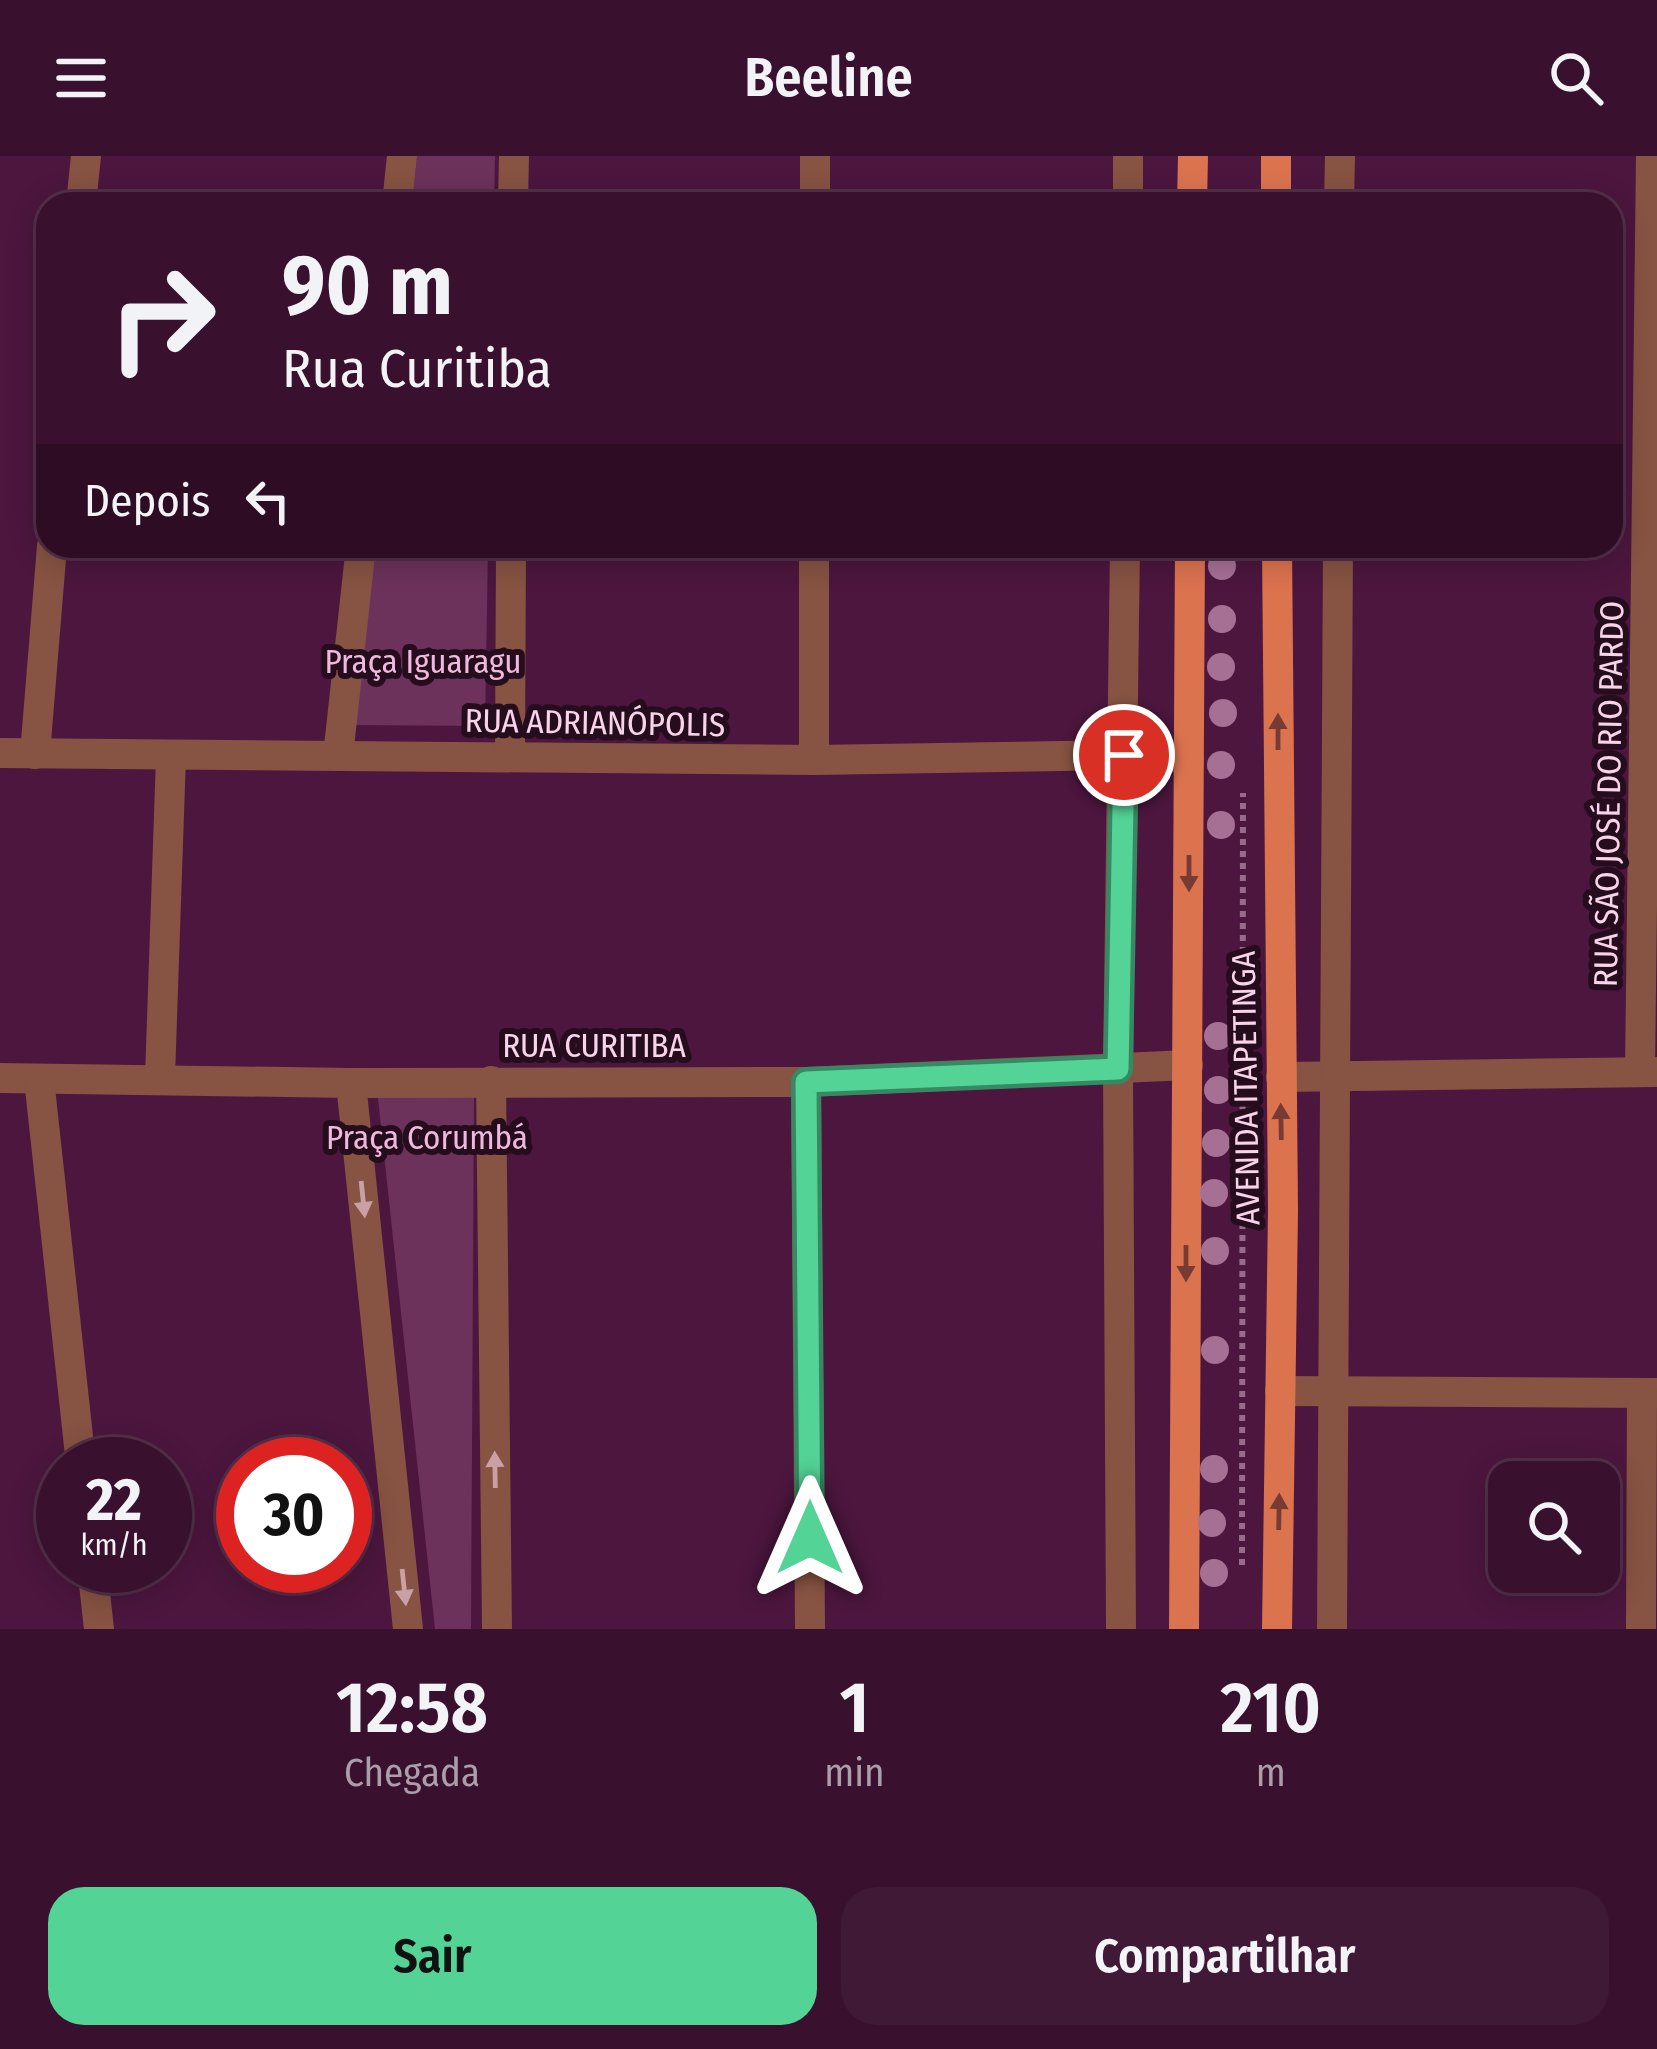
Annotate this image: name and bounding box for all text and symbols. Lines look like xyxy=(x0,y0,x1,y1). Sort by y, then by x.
icon: menu xyxy=(48,45,114,111)
icon: search xyxy=(1543,45,1609,111)
text: Beeline xyxy=(744,46,913,110)
text: 90 m xyxy=(282,235,453,336)
icon: right xyxy=(84,240,240,396)
text: Rua Curitiba xyxy=(282,337,552,401)
icon: left xyxy=(235,468,301,534)
text: Depois xyxy=(84,474,211,528)
street label: RUA SÃO JOSÉ DO RIO PARDO xyxy=(1586,601,1632,987)
park label: Praça Iguaragu xyxy=(324,642,522,682)
street label: RUA ADRIANÓPOLIS xyxy=(464,701,726,745)
pin xyxy=(1073,704,1175,806)
one-way arrow xyxy=(1268,712,1288,750)
icon: arrive xyxy=(1091,722,1157,788)
one-way arrow xyxy=(1179,855,1199,893)
street label: AVENIDA ITAPETINGA xyxy=(1224,950,1268,1226)
street label: RUA CURITIBA xyxy=(502,1026,686,1066)
one-way arrow xyxy=(1272,1102,1291,1140)
park label: Praça Corumbá xyxy=(326,1118,528,1158)
one-way arrow xyxy=(354,1181,373,1218)
one-way arrow xyxy=(1176,1245,1196,1283)
speed limit sign: 30 xyxy=(216,1437,372,1593)
one-way arrow xyxy=(485,1450,505,1488)
map controls xyxy=(1488,1461,1620,1593)
button: search xyxy=(1488,1461,1620,1593)
text: 22 xyxy=(86,1464,142,1536)
position arrow xyxy=(747,1475,873,1601)
one-way arrow xyxy=(1269,1492,1288,1530)
text: km/h xyxy=(81,1527,147,1563)
one-way arrow xyxy=(395,1569,414,1606)
text: 12:58 xyxy=(336,1665,488,1751)
text: 1 xyxy=(839,1665,869,1751)
text: 210 xyxy=(1221,1665,1321,1751)
text: Chegada xyxy=(344,1750,480,1796)
text: min xyxy=(824,1750,885,1796)
text: m xyxy=(1256,1750,1286,1796)
button: Sair xyxy=(48,1887,817,2025)
button: Compartilhar xyxy=(841,1887,1609,2025)

